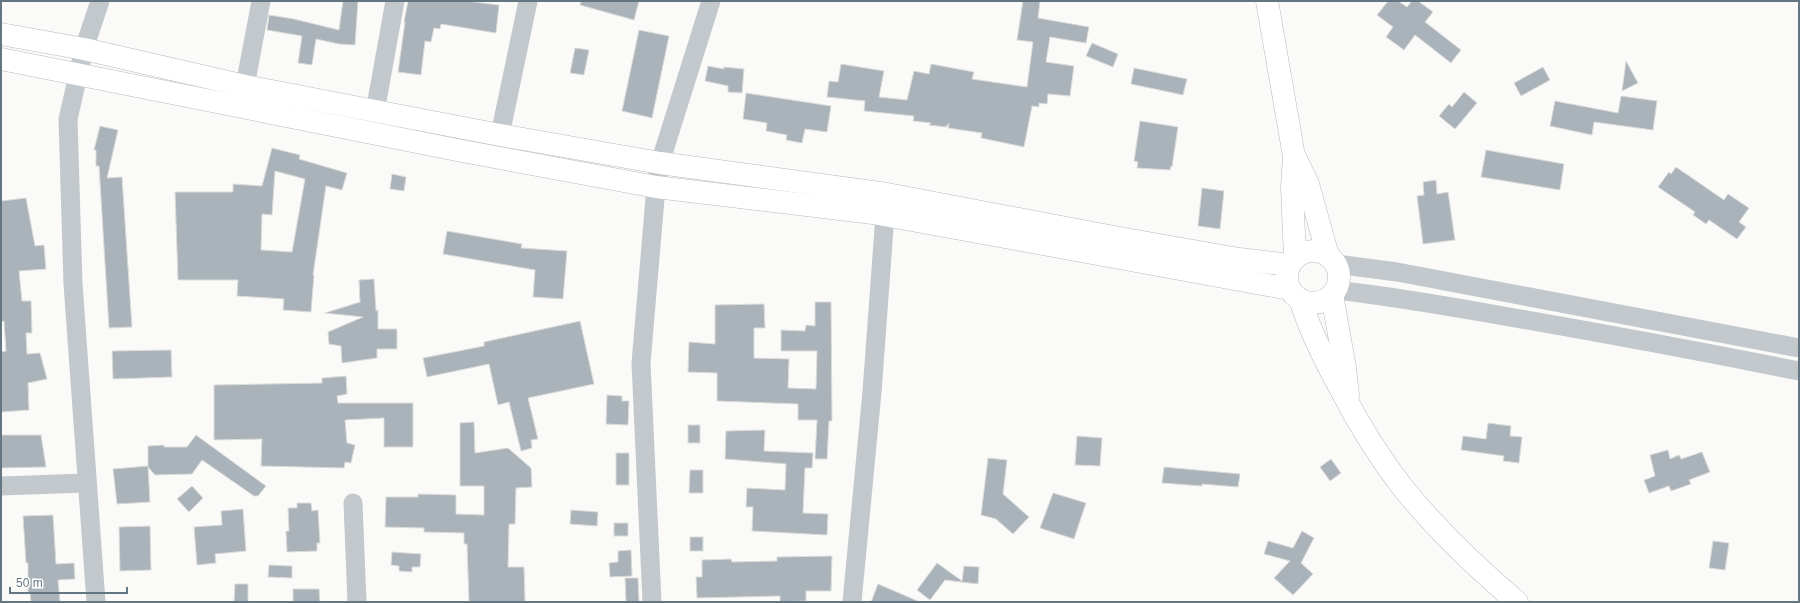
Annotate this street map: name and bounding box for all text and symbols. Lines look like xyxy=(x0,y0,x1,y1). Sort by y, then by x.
scale bar xyxy=(10,569,127,595)
text: 50 m xyxy=(16,576,43,590)

